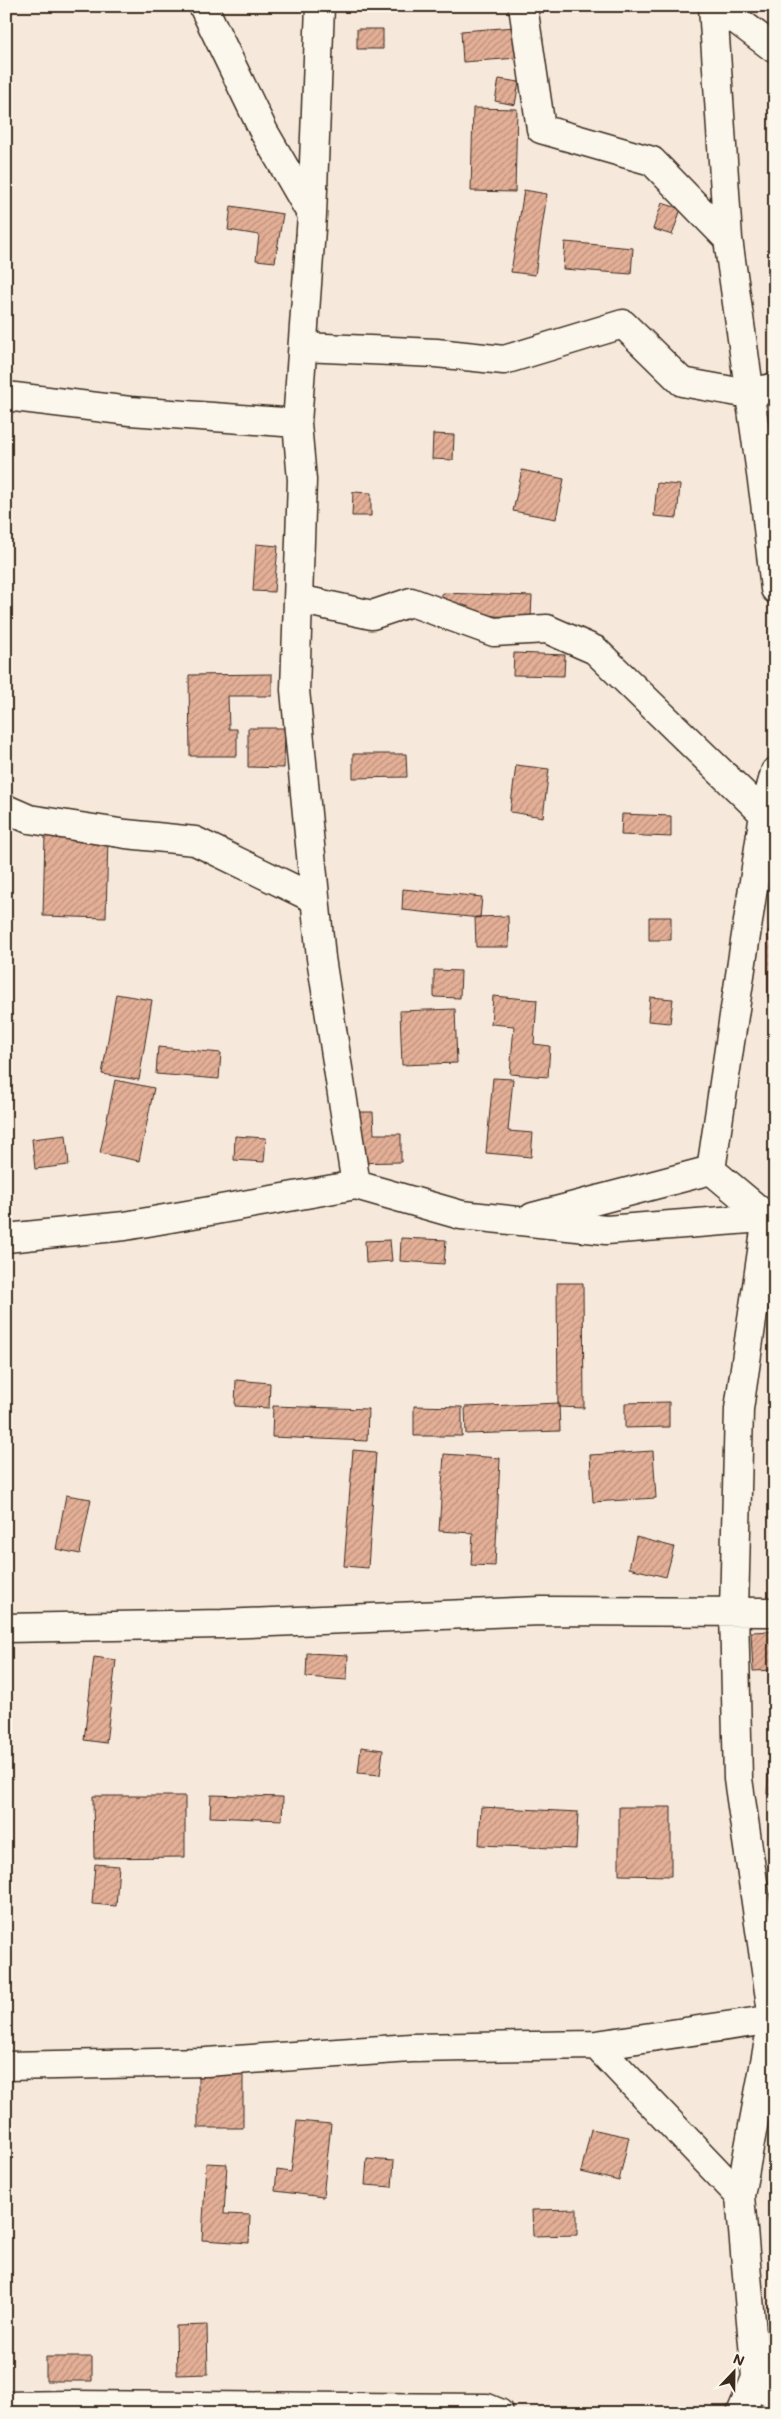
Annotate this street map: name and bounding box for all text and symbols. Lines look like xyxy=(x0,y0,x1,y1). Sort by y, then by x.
north arrow xyxy=(708,2346,758,2396)
text: N xyxy=(731,2349,748,2370)

